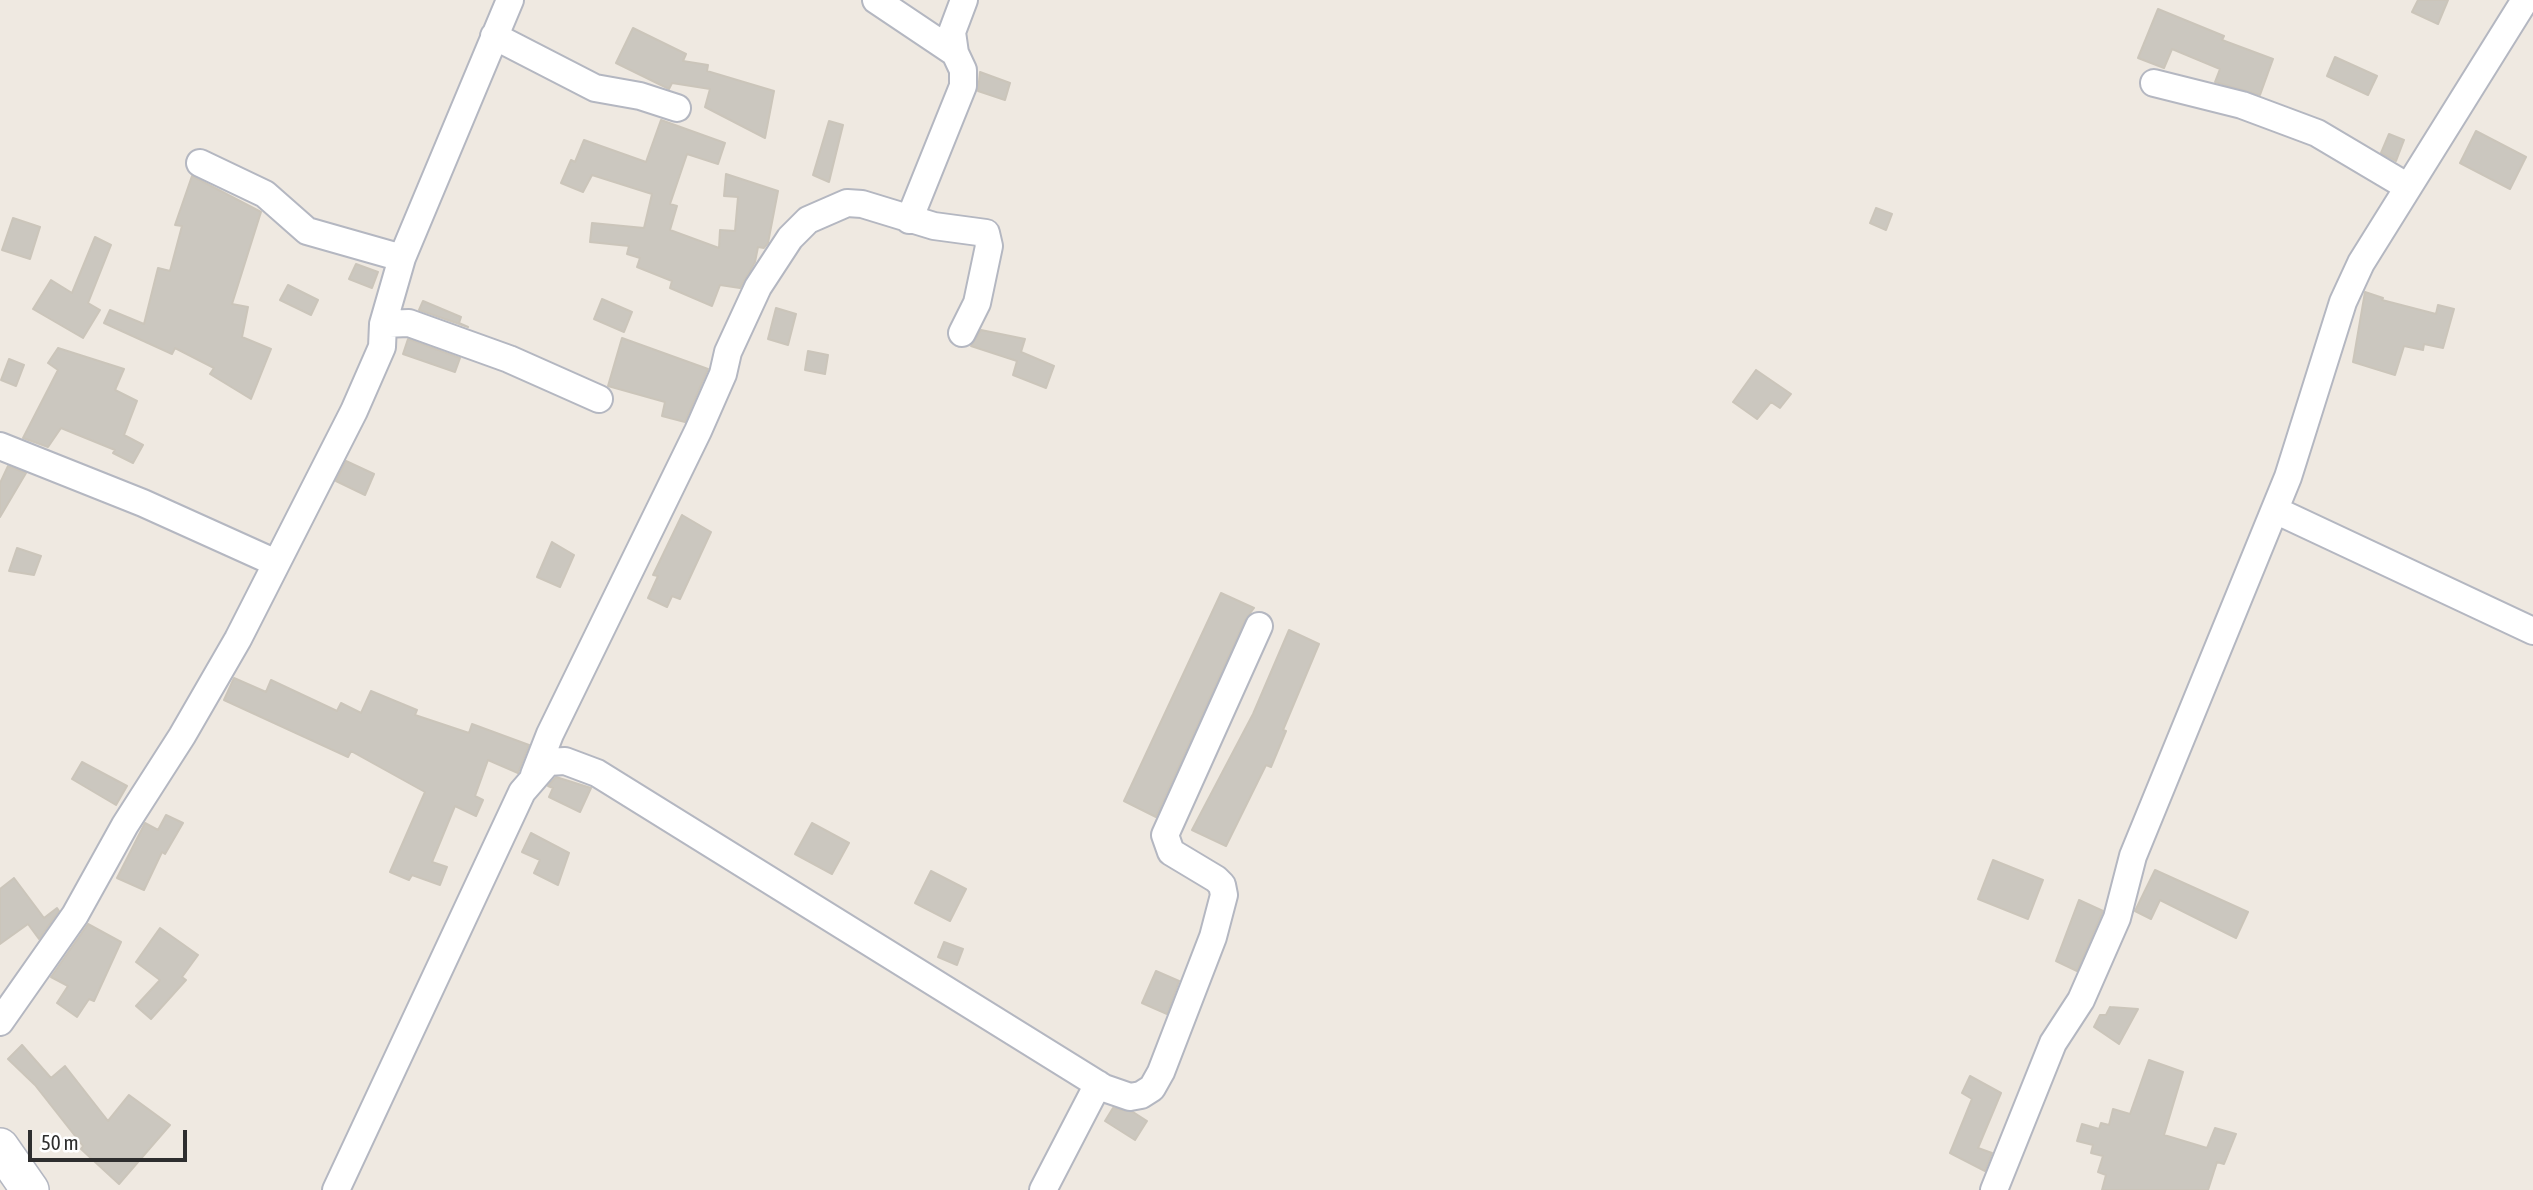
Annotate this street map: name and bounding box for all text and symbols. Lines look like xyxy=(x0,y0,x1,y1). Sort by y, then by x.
scale bar xyxy=(32,1116,191,1160)
text: 50 m xyxy=(41,1130,79,1154)

